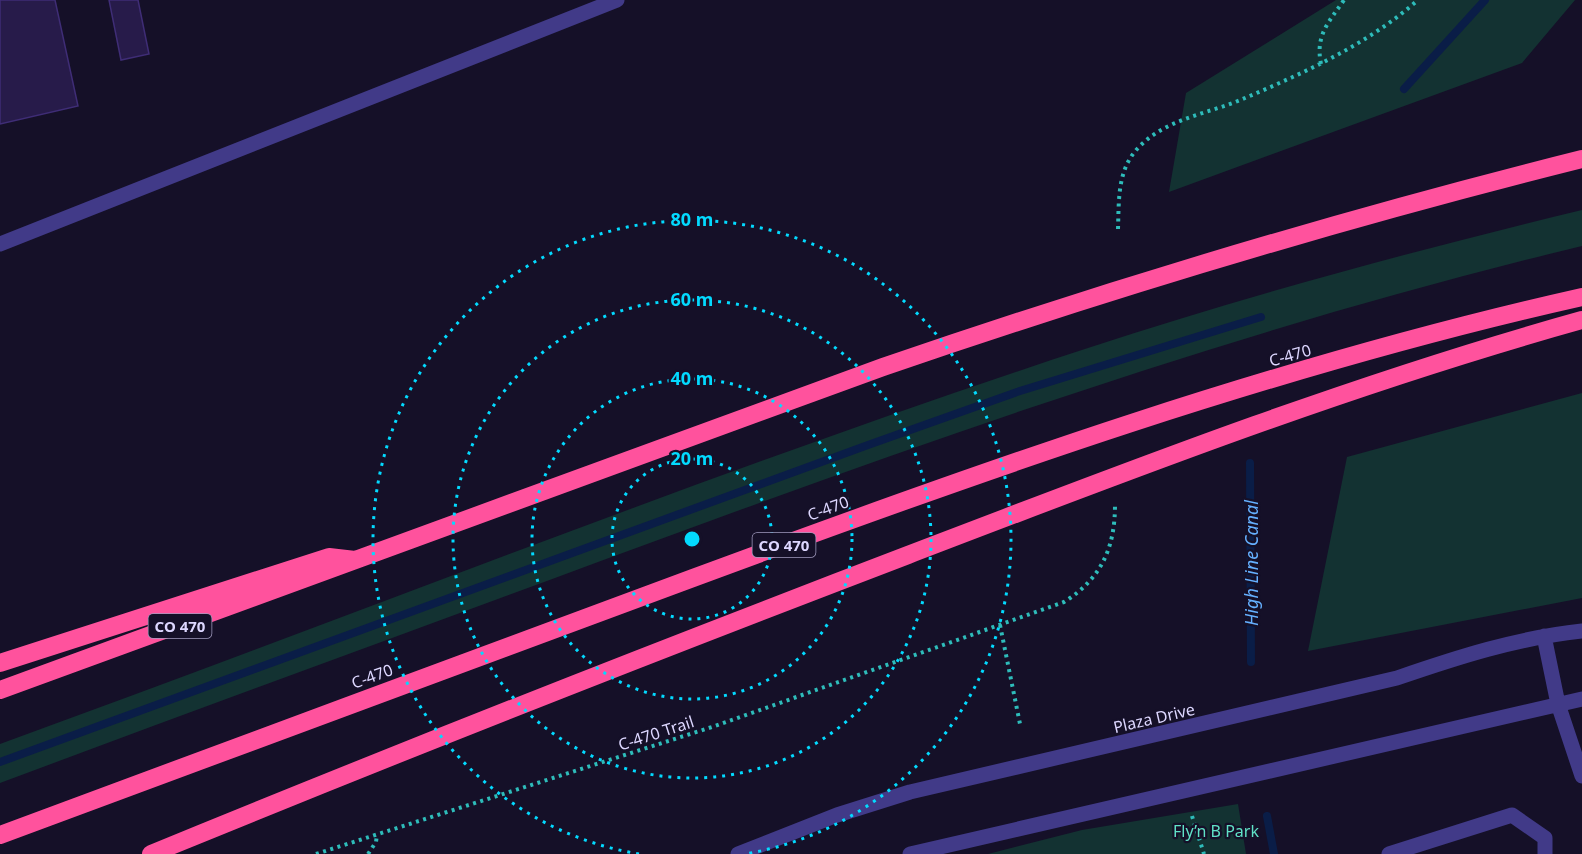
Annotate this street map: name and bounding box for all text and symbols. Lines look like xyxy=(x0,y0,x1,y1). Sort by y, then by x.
text: 80 m xyxy=(671,207,713,231)
text: 60 m xyxy=(671,287,713,311)
street label: C-470 xyxy=(1266,339,1314,371)
text: 40 m xyxy=(671,366,713,390)
text: 20 m xyxy=(671,446,713,470)
street label: C-470 xyxy=(804,490,852,526)
water label: High Line Canal xyxy=(1239,500,1263,626)
centre of rings xyxy=(682,529,702,549)
road number: CO 470 xyxy=(752,533,816,557)
road number: CO 470 xyxy=(148,614,212,638)
street label: C-470 xyxy=(348,658,396,694)
street label: Plaza Drive xyxy=(1111,698,1197,738)
street label: C-470 Trail xyxy=(615,710,697,756)
park label: Fly’n B Park xyxy=(1173,820,1259,842)

